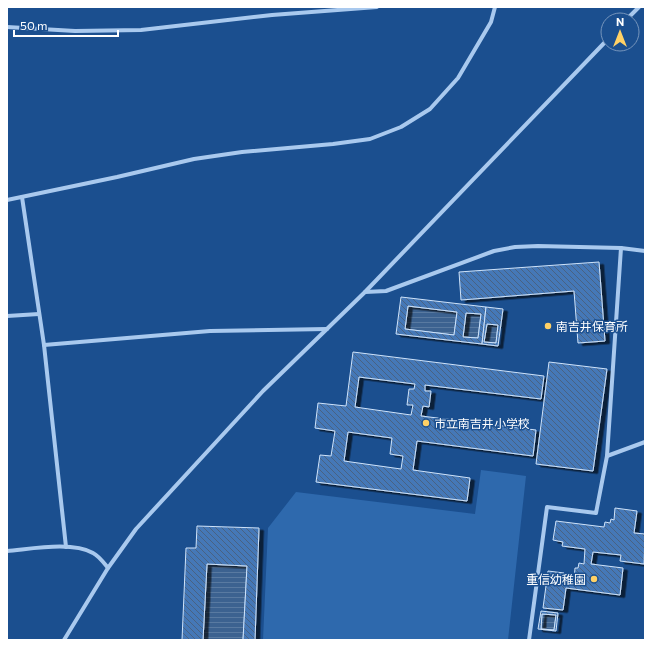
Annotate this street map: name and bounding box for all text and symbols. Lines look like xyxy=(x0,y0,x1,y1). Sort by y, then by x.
scale bar xyxy=(14,12,118,38)
north arrow xyxy=(600,12,640,52)
text: N xyxy=(616,15,624,28)
text: 50 m xyxy=(20,18,48,32)
place label: 南吉井保育所 xyxy=(556,319,628,333)
marker: 南吉井保育所 xyxy=(543,321,553,331)
place label: 市立南吉井小学校 xyxy=(434,416,530,430)
marker: 市立南吉井小学校 xyxy=(421,418,431,428)
place label: 重信幼稚園 xyxy=(526,572,586,586)
marker: 重信幼稚園 xyxy=(589,574,599,584)

